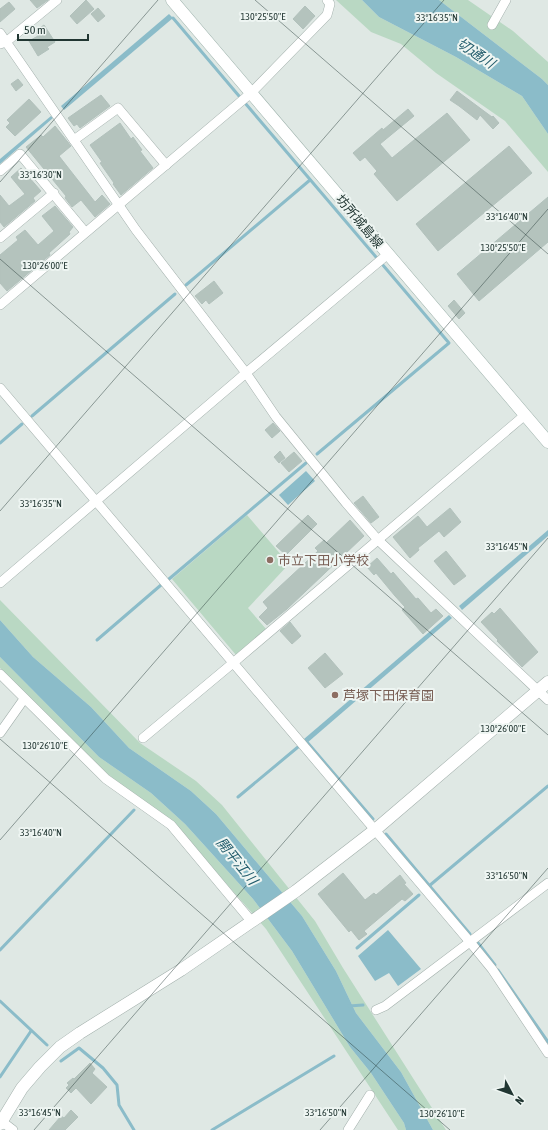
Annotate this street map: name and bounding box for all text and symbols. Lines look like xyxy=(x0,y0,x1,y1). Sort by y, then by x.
text: 130°25'50"E xyxy=(241,11,286,22)
text: 33°16'35"N xyxy=(416,12,458,23)
scale bar xyxy=(18,16,88,42)
text: 50 m xyxy=(24,23,46,37)
water label: 切通川 xyxy=(454,35,500,72)
text: 33°16'30"N xyxy=(20,169,62,180)
street label: 坊所城島線 xyxy=(333,192,386,251)
text: 33°16'40"N xyxy=(486,211,528,222)
text: 130°25'50"E xyxy=(481,242,526,253)
text: 130°26'00"E xyxy=(23,260,68,271)
text: 33°16'35"N xyxy=(20,498,62,509)
text: 33°16'45"N xyxy=(486,541,528,552)
place label: 市立下田小学校 xyxy=(278,553,369,568)
marker: 市立下田小学校 xyxy=(265,555,275,565)
place label: 芦塚下田保育園 xyxy=(343,688,434,703)
marker: 芦塚下田保育園 xyxy=(330,690,340,700)
text: 130°26'00"E xyxy=(481,723,526,734)
text: 130°26'10"E xyxy=(23,740,68,751)
text: 33°16'40"N xyxy=(20,827,62,838)
water label: 開平江川 xyxy=(213,834,262,889)
text: 33°16'50"N xyxy=(486,870,528,881)
north arrow xyxy=(492,1074,532,1114)
text: N xyxy=(513,1094,526,1107)
text: 33°16'45"N xyxy=(19,1107,61,1118)
text: 33°16'50"N xyxy=(305,1107,347,1118)
text: 130°26'10"E xyxy=(420,1108,465,1119)

